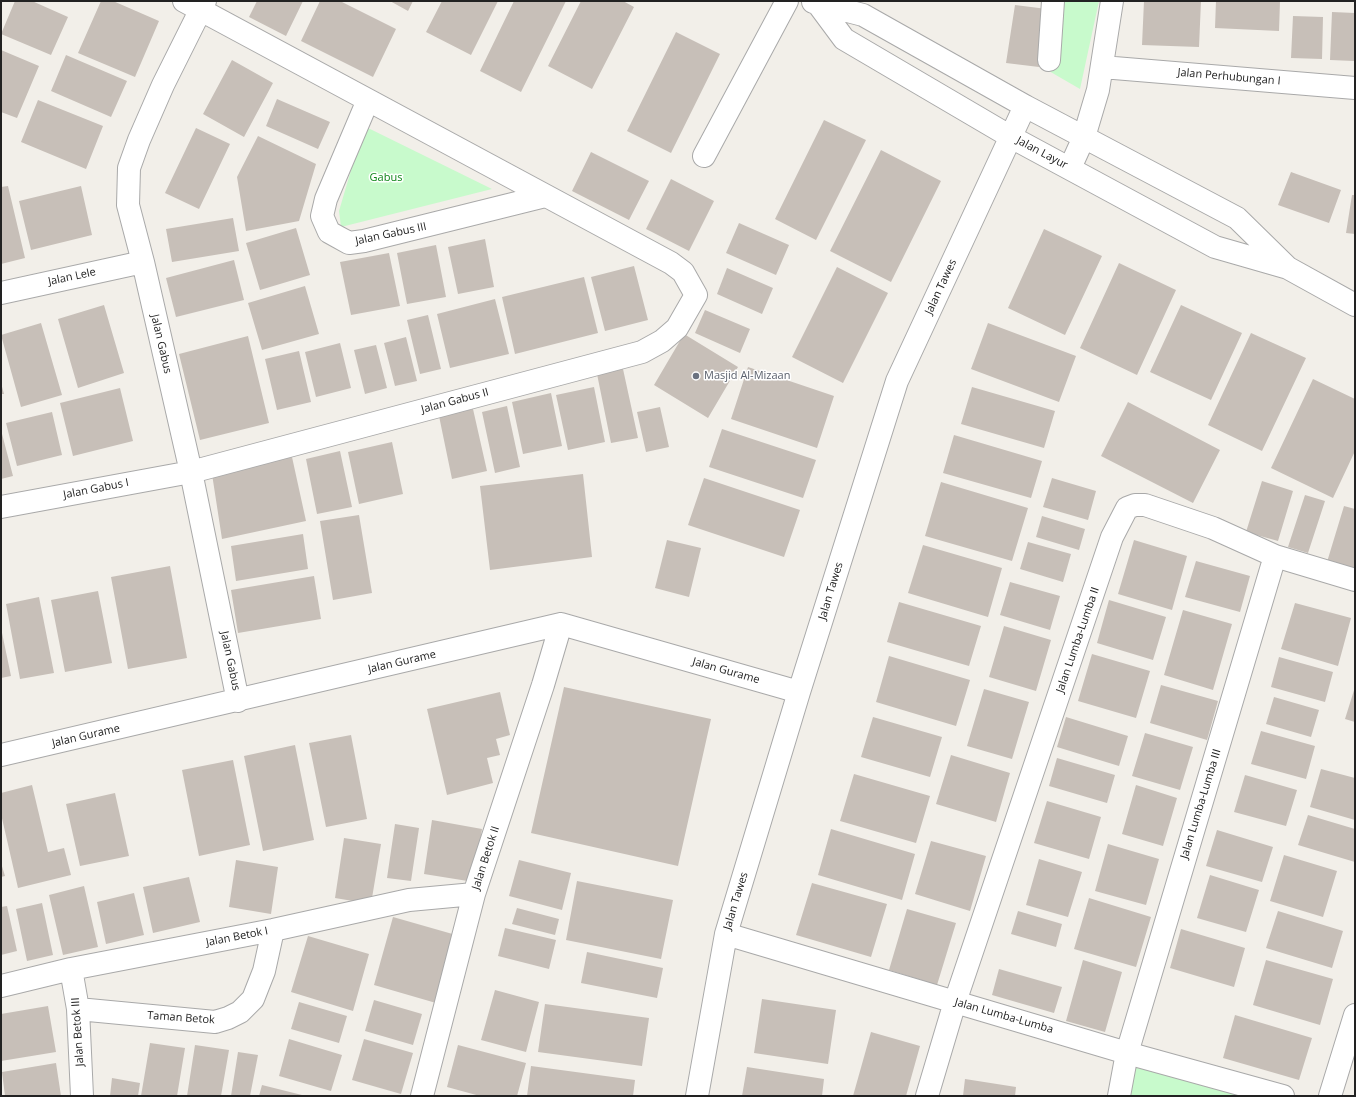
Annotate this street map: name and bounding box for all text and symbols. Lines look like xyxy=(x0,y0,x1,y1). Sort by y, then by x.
street label: Jalan Perhubungan I xyxy=(1177,66,1281,88)
street label: Jalan Layur xyxy=(1014,134,1070,172)
park label: Gabus xyxy=(370,171,402,185)
street label: Jalan Gabus III xyxy=(354,220,428,248)
street label: Jalan Tawes xyxy=(922,257,960,317)
street label: Jalan Lele xyxy=(47,266,97,288)
street label: Jalan Gabus xyxy=(148,313,174,375)
place label: Masjid Al-Mizaan xyxy=(704,369,790,383)
marker: Masjid Al-Mizaan xyxy=(691,371,701,381)
street label: Jalan Gabus II xyxy=(420,386,490,416)
street label: Jalan Gabus I xyxy=(62,476,130,502)
street label: Jalan Tawes xyxy=(816,561,846,621)
street label: Jalan Lumba-Lumba II xyxy=(1054,585,1102,695)
street label: Jalan Gabus xyxy=(217,630,243,692)
street label: Jalan Gurame xyxy=(367,648,437,676)
street label: Jalan Gurame xyxy=(691,655,761,687)
street label: Jalan Gurame xyxy=(51,722,121,750)
street label: Jalan Lumba-Lumba III xyxy=(1178,747,1224,861)
street label: Jalan Betok II xyxy=(470,824,502,892)
street label: Jalan Tawes xyxy=(721,871,751,931)
street label: Jalan Betok I xyxy=(205,925,269,949)
street label: Jalan Lumba-Lumba xyxy=(953,996,1055,1036)
street label: Jalan Betok III xyxy=(69,997,87,1067)
street label: Taman Betok xyxy=(147,1009,215,1027)

